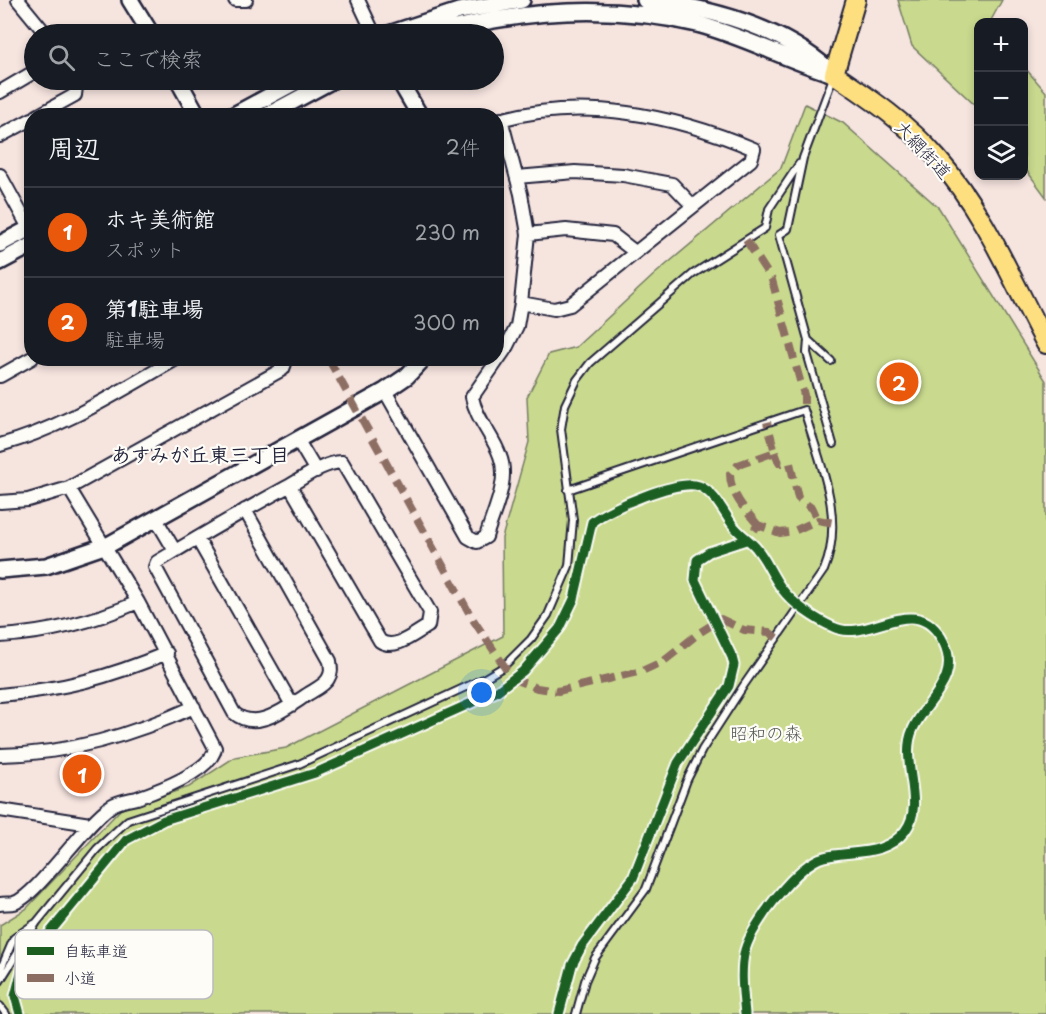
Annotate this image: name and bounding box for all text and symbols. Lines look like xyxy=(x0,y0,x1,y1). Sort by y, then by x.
map controls xyxy=(974,18,1028,180)
button: + xyxy=(974,18,1028,72)
search box xyxy=(24,24,504,90)
icon: search xyxy=(45,41,78,74)
text: ここで検索 xyxy=(93,41,203,74)
button: − xyxy=(974,72,1028,126)
street label: 大網街道 xyxy=(890,113,958,185)
button: layers xyxy=(974,126,1028,180)
text: 周辺 xyxy=(48,128,100,167)
text: 2件 xyxy=(446,132,480,162)
text: ホキ美術館 xyxy=(105,201,215,234)
text: 1 xyxy=(63,217,72,247)
text: 230 m xyxy=(415,217,480,247)
text: スポット xyxy=(105,234,185,264)
text: 第1駐車場 xyxy=(105,291,204,324)
text: 2 xyxy=(60,307,75,337)
text: 300 m xyxy=(413,307,480,337)
text: 駐車場 xyxy=(105,324,165,354)
pin: 2 xyxy=(880,360,918,404)
district label: あすみが丘東三丁目 xyxy=(111,439,289,469)
your location xyxy=(467,678,496,707)
park label: 昭和の森 xyxy=(730,719,802,746)
pin: 1 xyxy=(62,752,101,796)
legend xyxy=(15,930,213,999)
text: 自転車道 xyxy=(64,938,128,962)
text: 小道 xyxy=(64,965,96,989)

